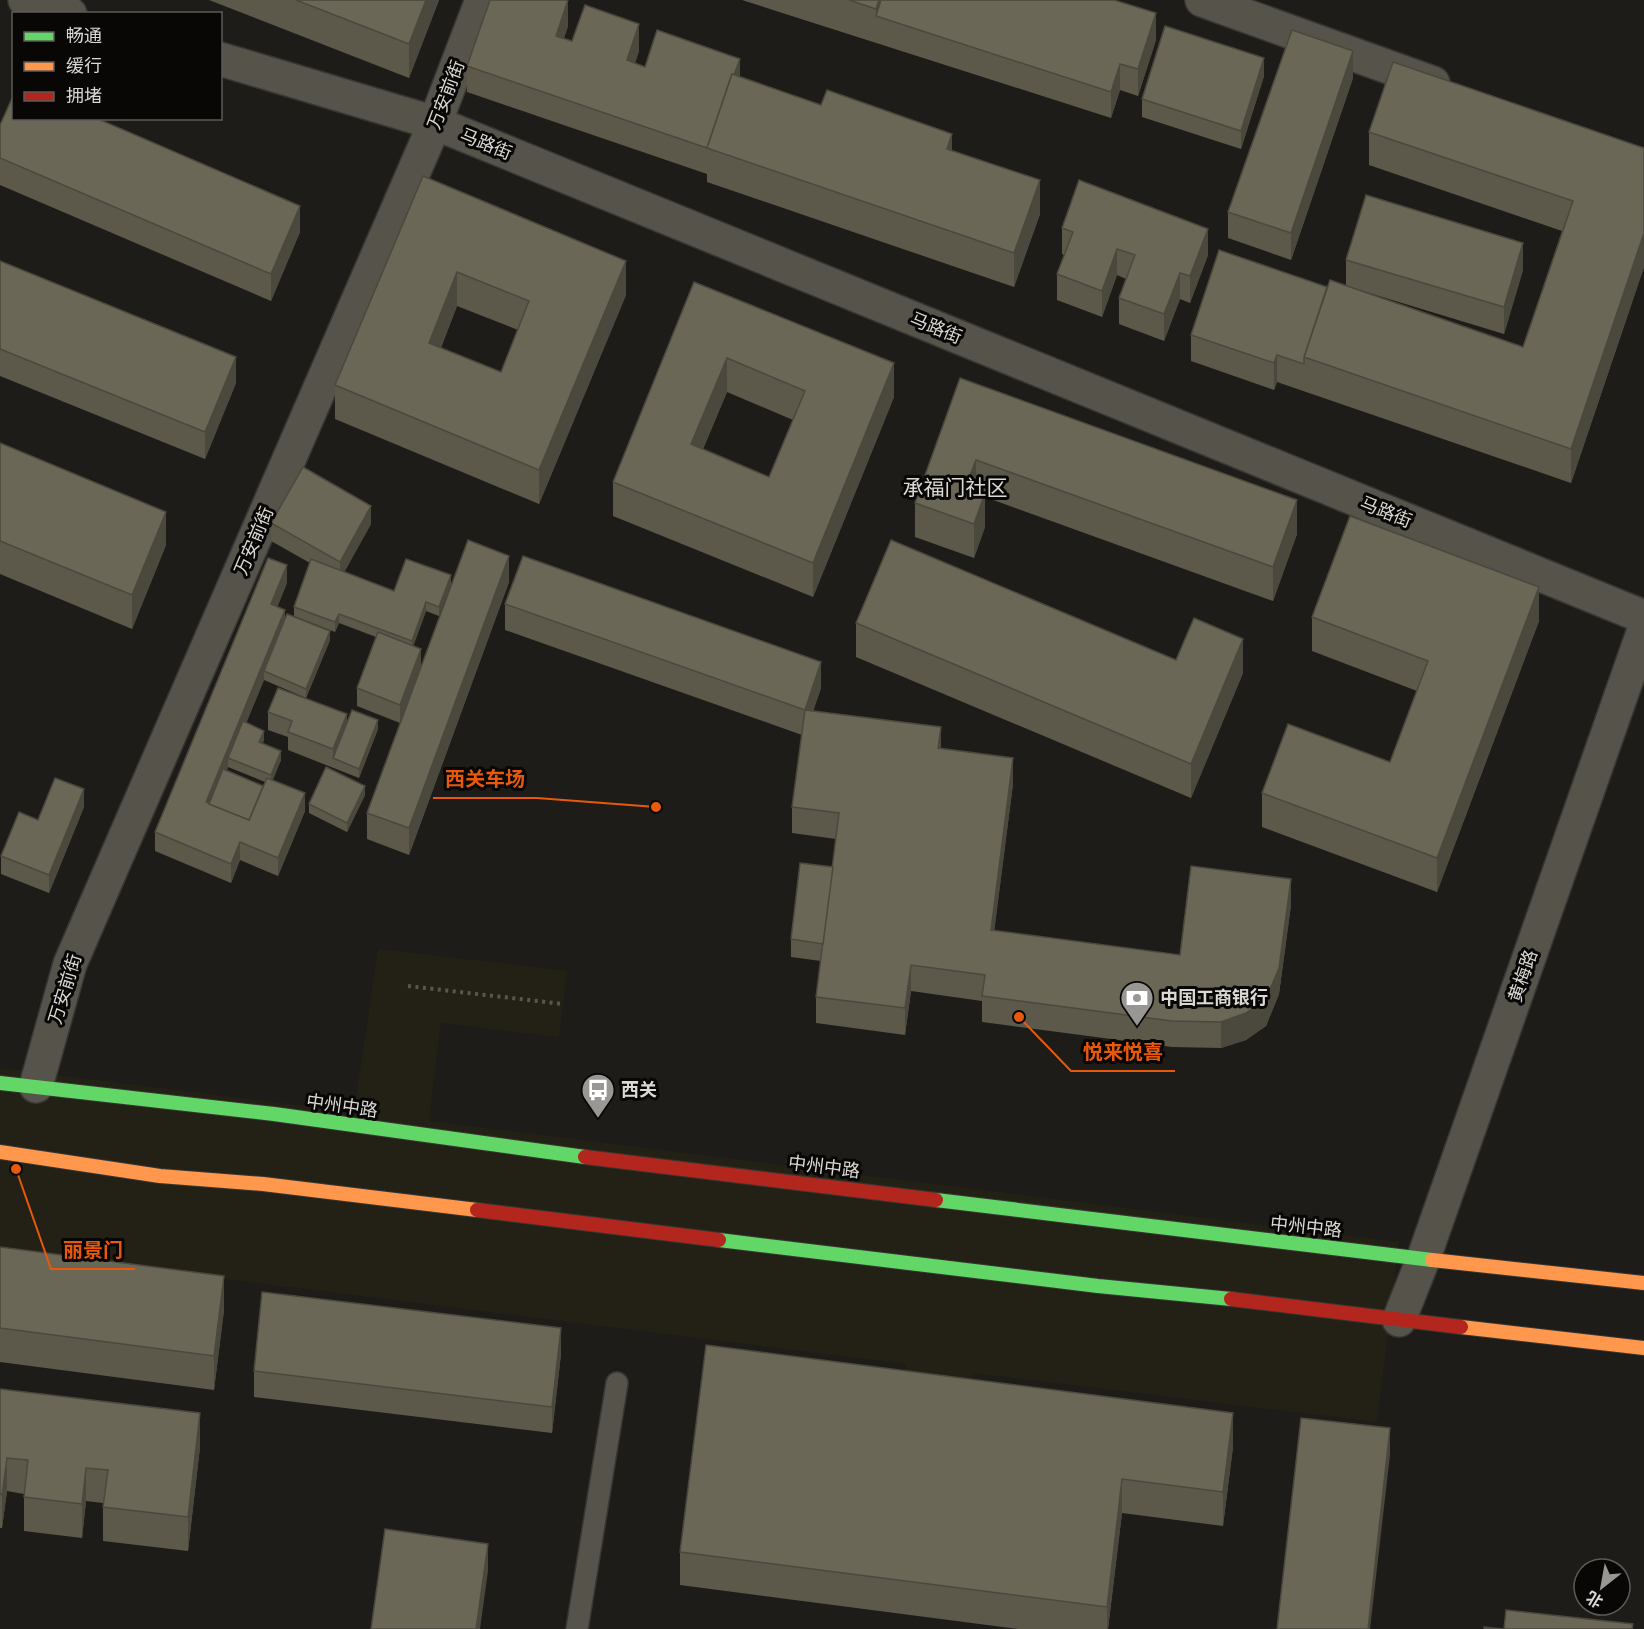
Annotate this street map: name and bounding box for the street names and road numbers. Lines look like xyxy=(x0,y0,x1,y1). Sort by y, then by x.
street label: 万安前街 xyxy=(422,57,468,132)
street label: 马路街 xyxy=(457,123,516,163)
street label: 马路街 xyxy=(907,307,966,347)
street label: 马路街 xyxy=(1357,491,1416,531)
street label: 万安前街 xyxy=(229,503,277,578)
street label: 黄梅路 xyxy=(1503,947,1541,1005)
street label: 万安前街 xyxy=(43,951,85,1026)
street label: 中州中路 xyxy=(305,1089,379,1121)
street label: 中州中路 xyxy=(787,1151,861,1181)
street label: 中州中路 xyxy=(1269,1211,1343,1241)

